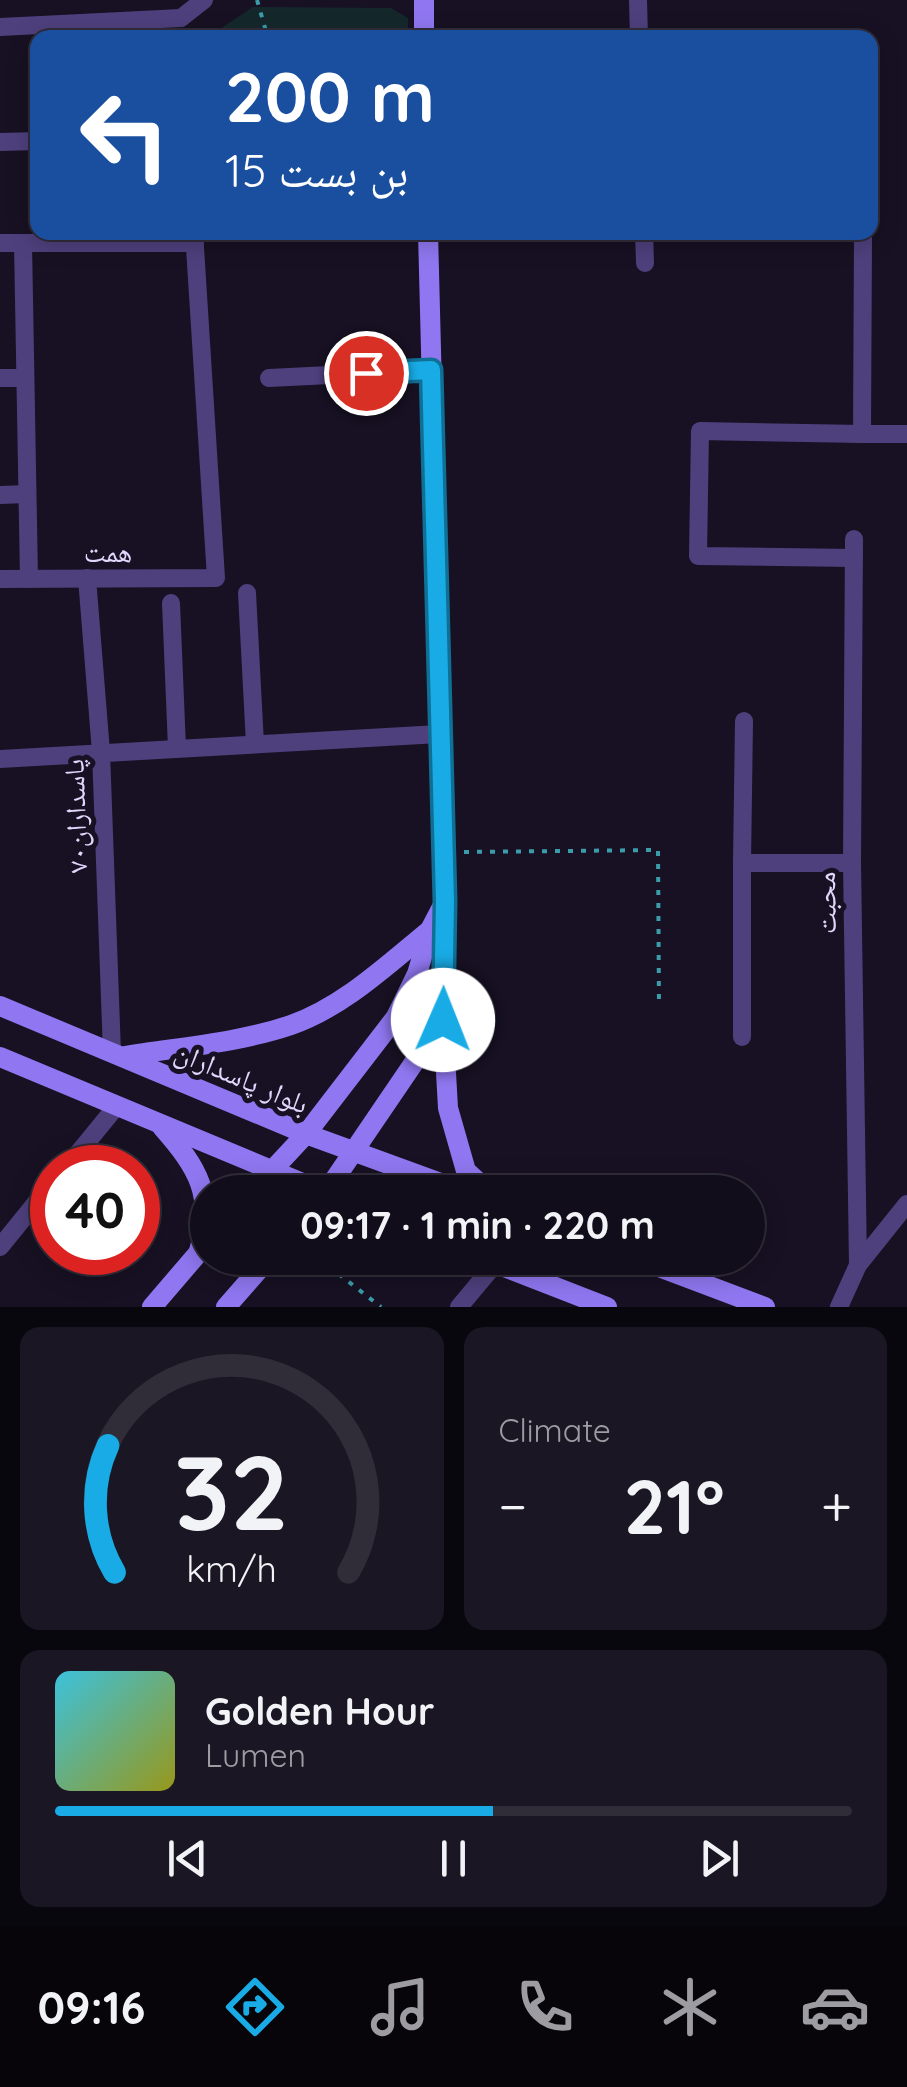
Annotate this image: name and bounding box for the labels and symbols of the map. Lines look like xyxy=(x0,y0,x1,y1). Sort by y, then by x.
pin xyxy=(324,331,409,416)
street label: همت xyxy=(84,534,132,569)
street label: پاسداران۷۰ xyxy=(56,758,95,874)
street label: محبت xyxy=(807,871,843,935)
position arrow xyxy=(391,968,495,1072)
street label: بلوار پاسداران xyxy=(170,1033,314,1121)
speed limit sign: 40 xyxy=(30,1145,160,1275)

